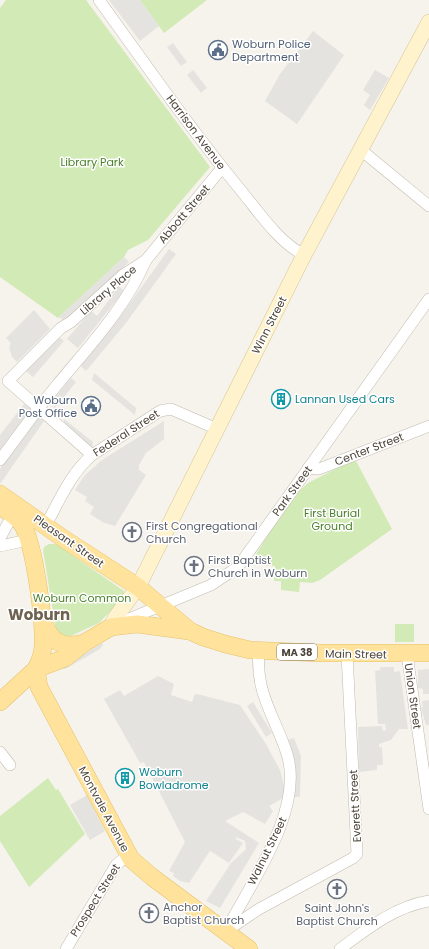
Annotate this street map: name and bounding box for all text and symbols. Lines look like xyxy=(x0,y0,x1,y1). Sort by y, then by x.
place label: Woburn Police Department xyxy=(232,36,311,65)
public building icon: Woburn Police Department xyxy=(207,39,229,61)
street label: Harrison Avenue xyxy=(163,91,230,173)
park label: Library Park xyxy=(60,154,124,170)
street label: Abbott Street xyxy=(155,181,213,247)
street label: Library Place xyxy=(76,261,140,319)
street label: Winn Street xyxy=(248,293,290,357)
building icon: Lannan Used Cars xyxy=(270,388,292,410)
place label: Lannan Used Cars xyxy=(295,391,395,407)
place label: Woburn Post Office xyxy=(19,392,77,421)
public building icon: Woburn Post Office xyxy=(80,395,102,417)
street label: Federal Street xyxy=(90,406,162,460)
street label: Center Street xyxy=(332,429,406,469)
street label: Park Street xyxy=(268,463,316,519)
park label: First Burial Ground xyxy=(304,505,360,534)
street label: Pleasant Street xyxy=(31,511,107,571)
place label: First Congregational Church xyxy=(146,518,258,547)
church icon: First Congregational Church xyxy=(121,521,143,543)
place label: First Baptist Church in Woburn xyxy=(208,552,307,581)
church icon: First Baptist Church in Woburn xyxy=(183,555,205,577)
park label: Woburn Common xyxy=(33,590,131,606)
district label: Woburn xyxy=(8,604,70,625)
road number: MA 38 xyxy=(277,644,317,660)
street label: Main Street xyxy=(325,645,387,663)
street label: Union Street xyxy=(400,662,426,730)
street label: Montvale Avenue xyxy=(75,763,133,855)
place label: Woburn Bowladrome xyxy=(139,764,209,793)
building icon: Woburn Bowladrome xyxy=(114,767,136,789)
street label: Everett Street xyxy=(345,769,365,843)
street label: Walnut Street xyxy=(244,814,290,888)
street label: Prospect Street xyxy=(66,860,124,940)
church icon: Saint John's Baptist Church xyxy=(326,878,348,900)
place label: Anchor Baptist Church xyxy=(163,899,244,928)
place label: Saint John's Baptist Church xyxy=(296,900,378,929)
church icon: Anchor Baptist Church xyxy=(138,902,160,924)

